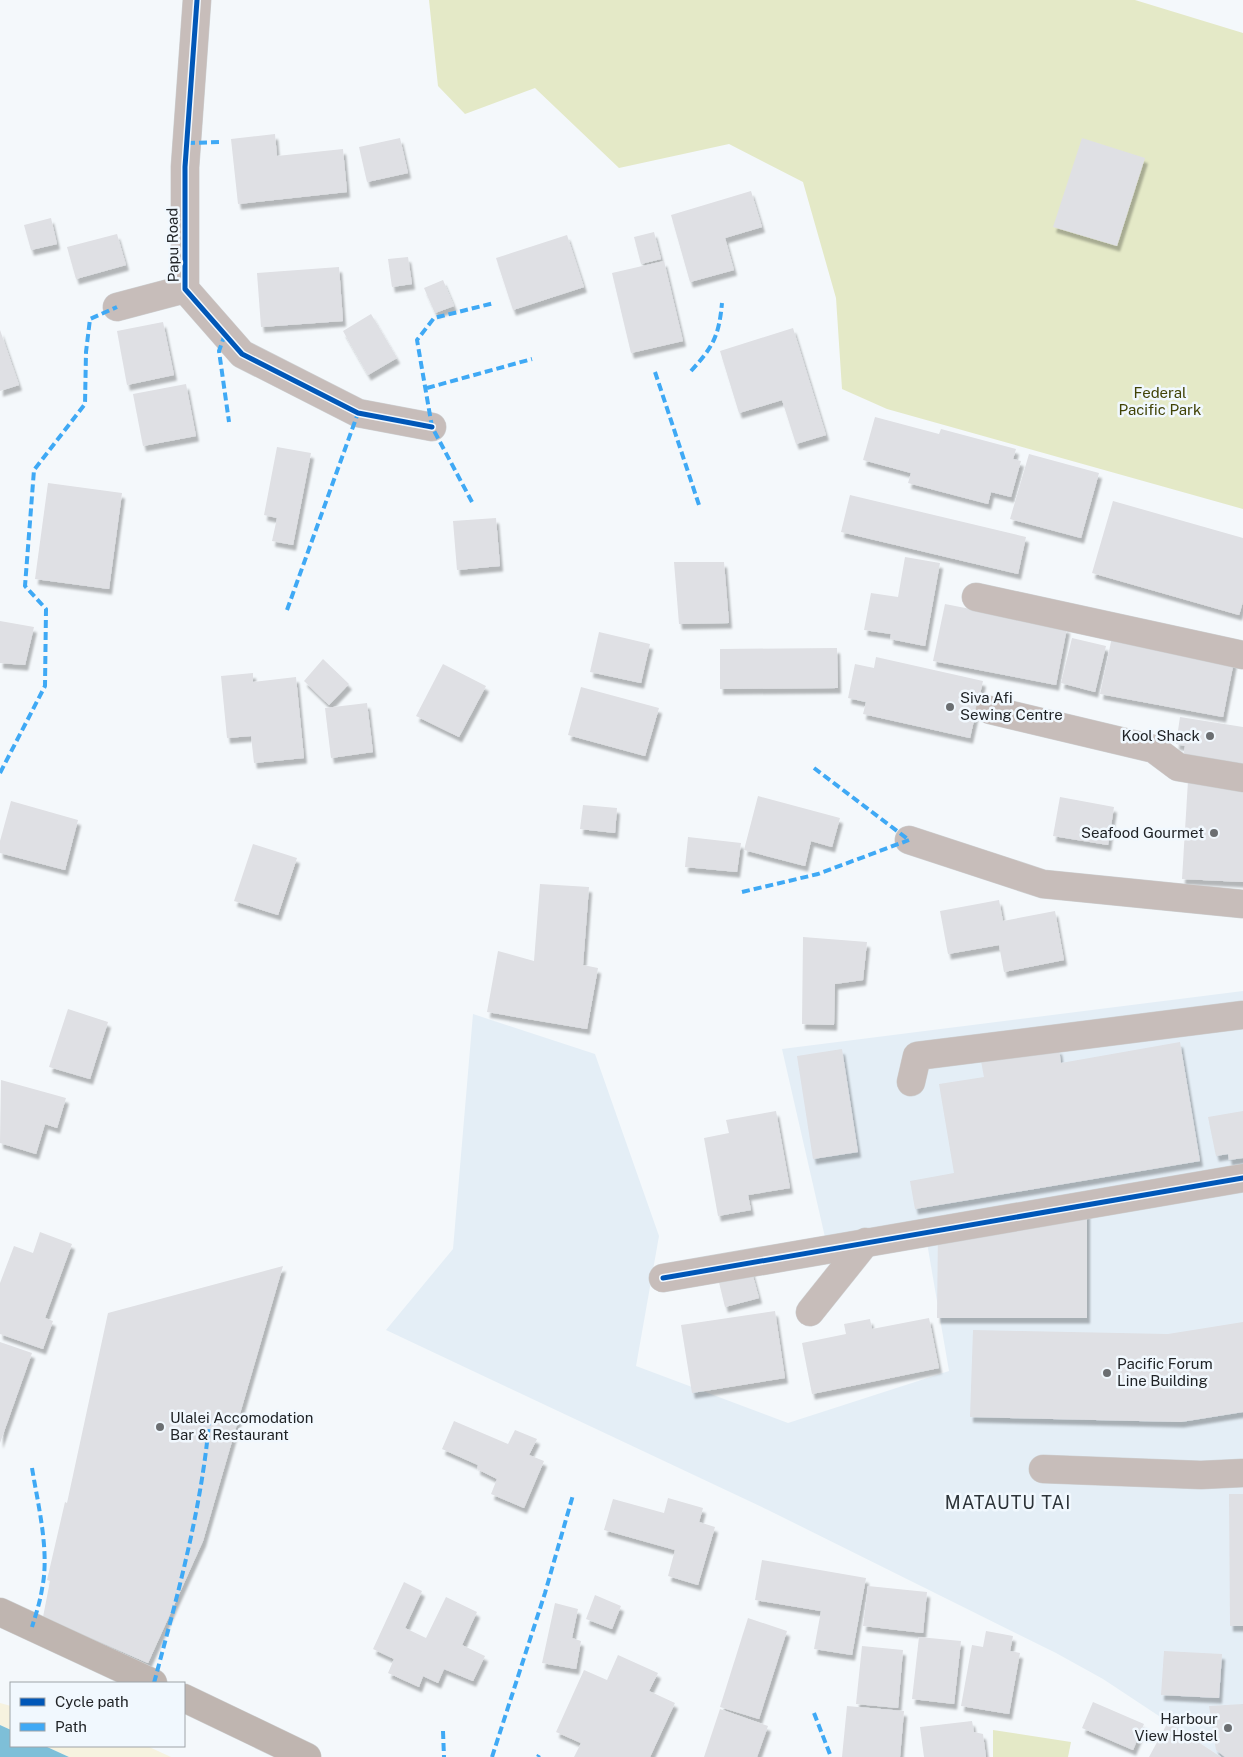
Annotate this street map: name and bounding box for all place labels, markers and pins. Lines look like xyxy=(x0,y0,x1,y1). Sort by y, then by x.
place label: Siva Afi Sewing Centre xyxy=(960,689,1063,723)
marker: Siva Afi Sewing Centre xyxy=(944,701,956,713)
place label: Kool Shack xyxy=(1122,727,1200,744)
marker: Kool Shack xyxy=(1204,730,1216,742)
place label: Seafood Gourmet xyxy=(1081,824,1204,841)
marker: Seafood Gourmet xyxy=(1208,827,1220,839)
place label: Pacific Forum Line Building xyxy=(1117,1355,1213,1389)
marker: Pacific Forum Line Building xyxy=(1101,1367,1113,1379)
place label: Ulalei Accomodation Bar & Restaurant xyxy=(170,1409,314,1443)
marker: Ulalei Accomodation Bar & Restaurant xyxy=(154,1421,166,1433)
place label: Harbour View Hostel xyxy=(1135,1710,1218,1744)
marker: Harbour View Hostel xyxy=(1222,1722,1234,1734)

